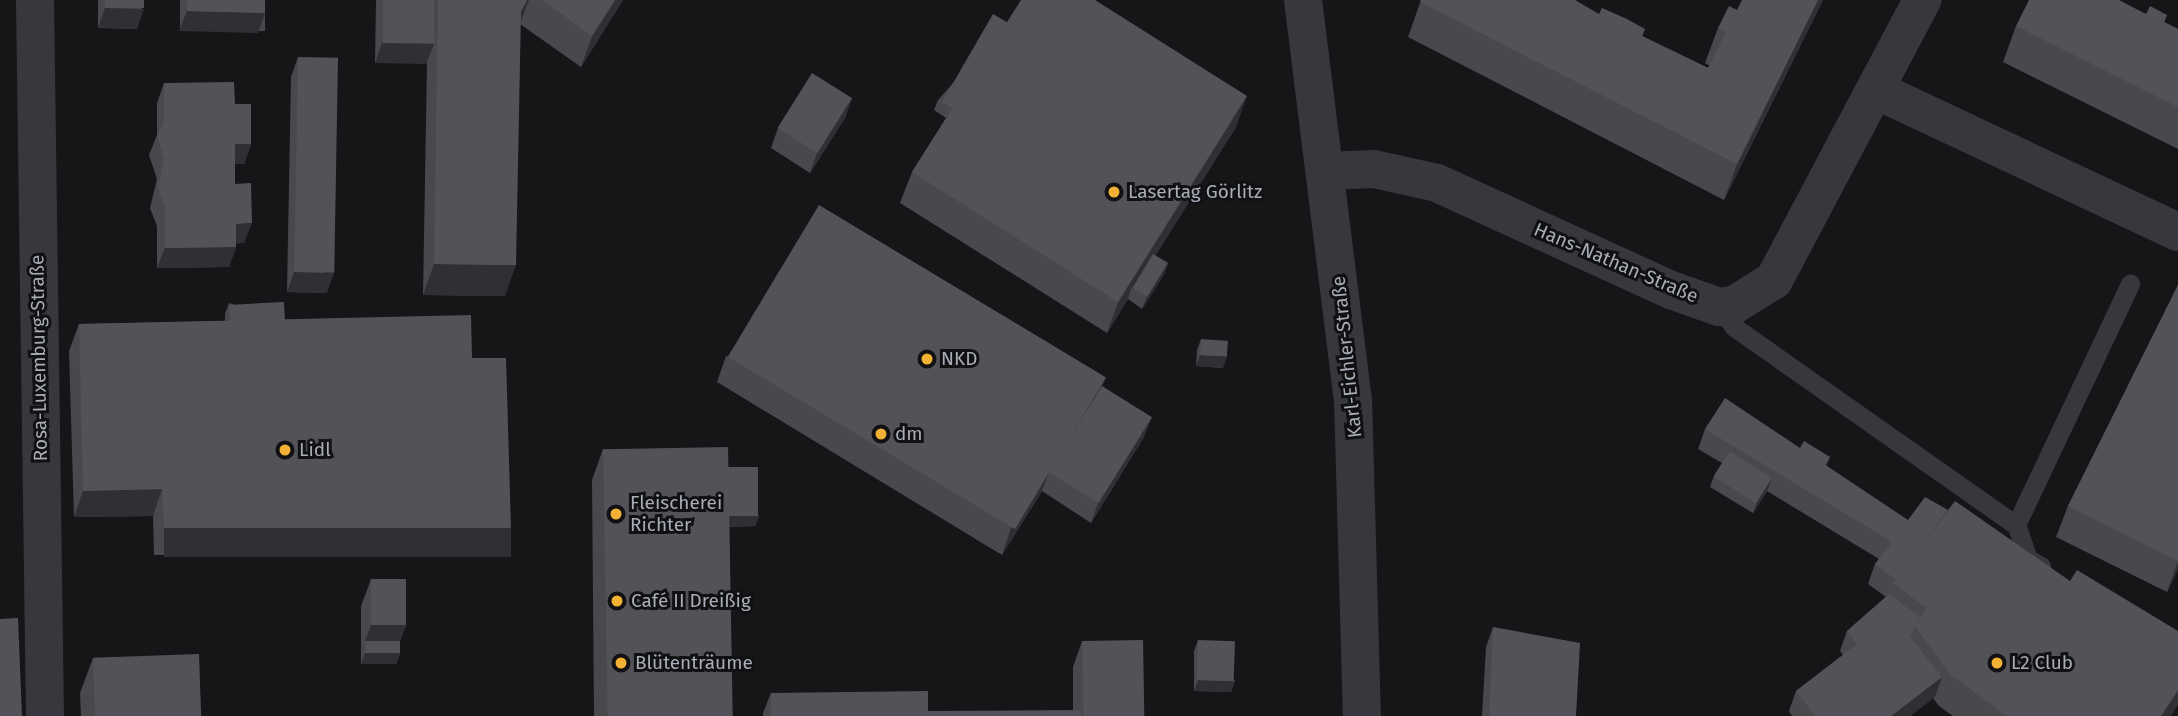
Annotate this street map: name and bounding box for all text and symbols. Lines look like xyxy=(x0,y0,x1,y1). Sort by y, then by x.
place label: Lasertag Görlitz xyxy=(1128,181,1262,203)
marker: Lasertag Görlitz xyxy=(1106,184,1122,200)
street label: Hans-Nathan-Straße xyxy=(1530,218,1702,308)
street label: Rosa-Luxemburg-Straße xyxy=(26,255,52,461)
street label: Karl-Eichler-Straße xyxy=(1327,275,1367,439)
place label: NKD xyxy=(941,348,977,370)
marker: NKD xyxy=(919,351,935,367)
place label: dm xyxy=(895,423,923,445)
marker: dm xyxy=(873,426,889,442)
place label: Lidl xyxy=(299,439,331,461)
marker: Lidl xyxy=(277,442,293,458)
place label: Fleischerei Richter xyxy=(630,492,722,536)
marker: Fleischerei Richter xyxy=(608,506,624,522)
place label: Café II Dreißig xyxy=(631,590,751,612)
marker: Café II Dreißig xyxy=(609,593,625,609)
place label: Blütenträume xyxy=(635,652,753,674)
place label: L2 Club xyxy=(2011,652,2073,674)
marker: Blütenträume xyxy=(613,655,629,671)
marker: L2 Club xyxy=(1989,655,2005,671)

